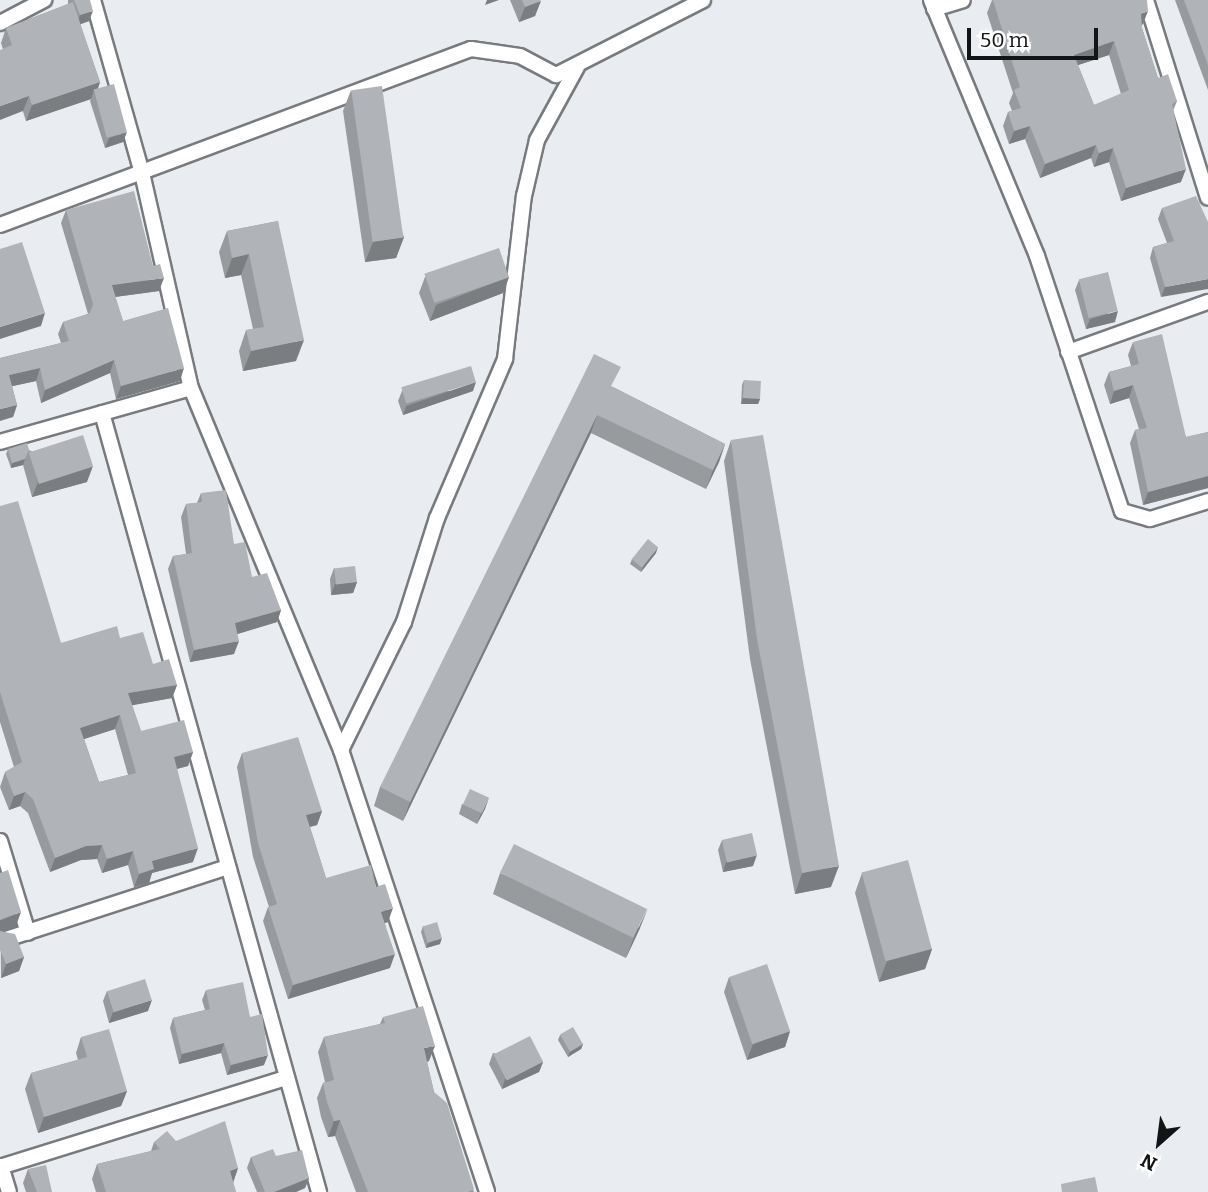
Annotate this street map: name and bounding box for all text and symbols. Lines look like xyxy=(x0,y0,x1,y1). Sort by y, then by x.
scale bar xyxy=(970,14,1101,58)
text: 50 m xyxy=(980,27,1029,53)
north arrow xyxy=(1124,1108,1194,1178)
text: N xyxy=(1137,1148,1161,1176)

